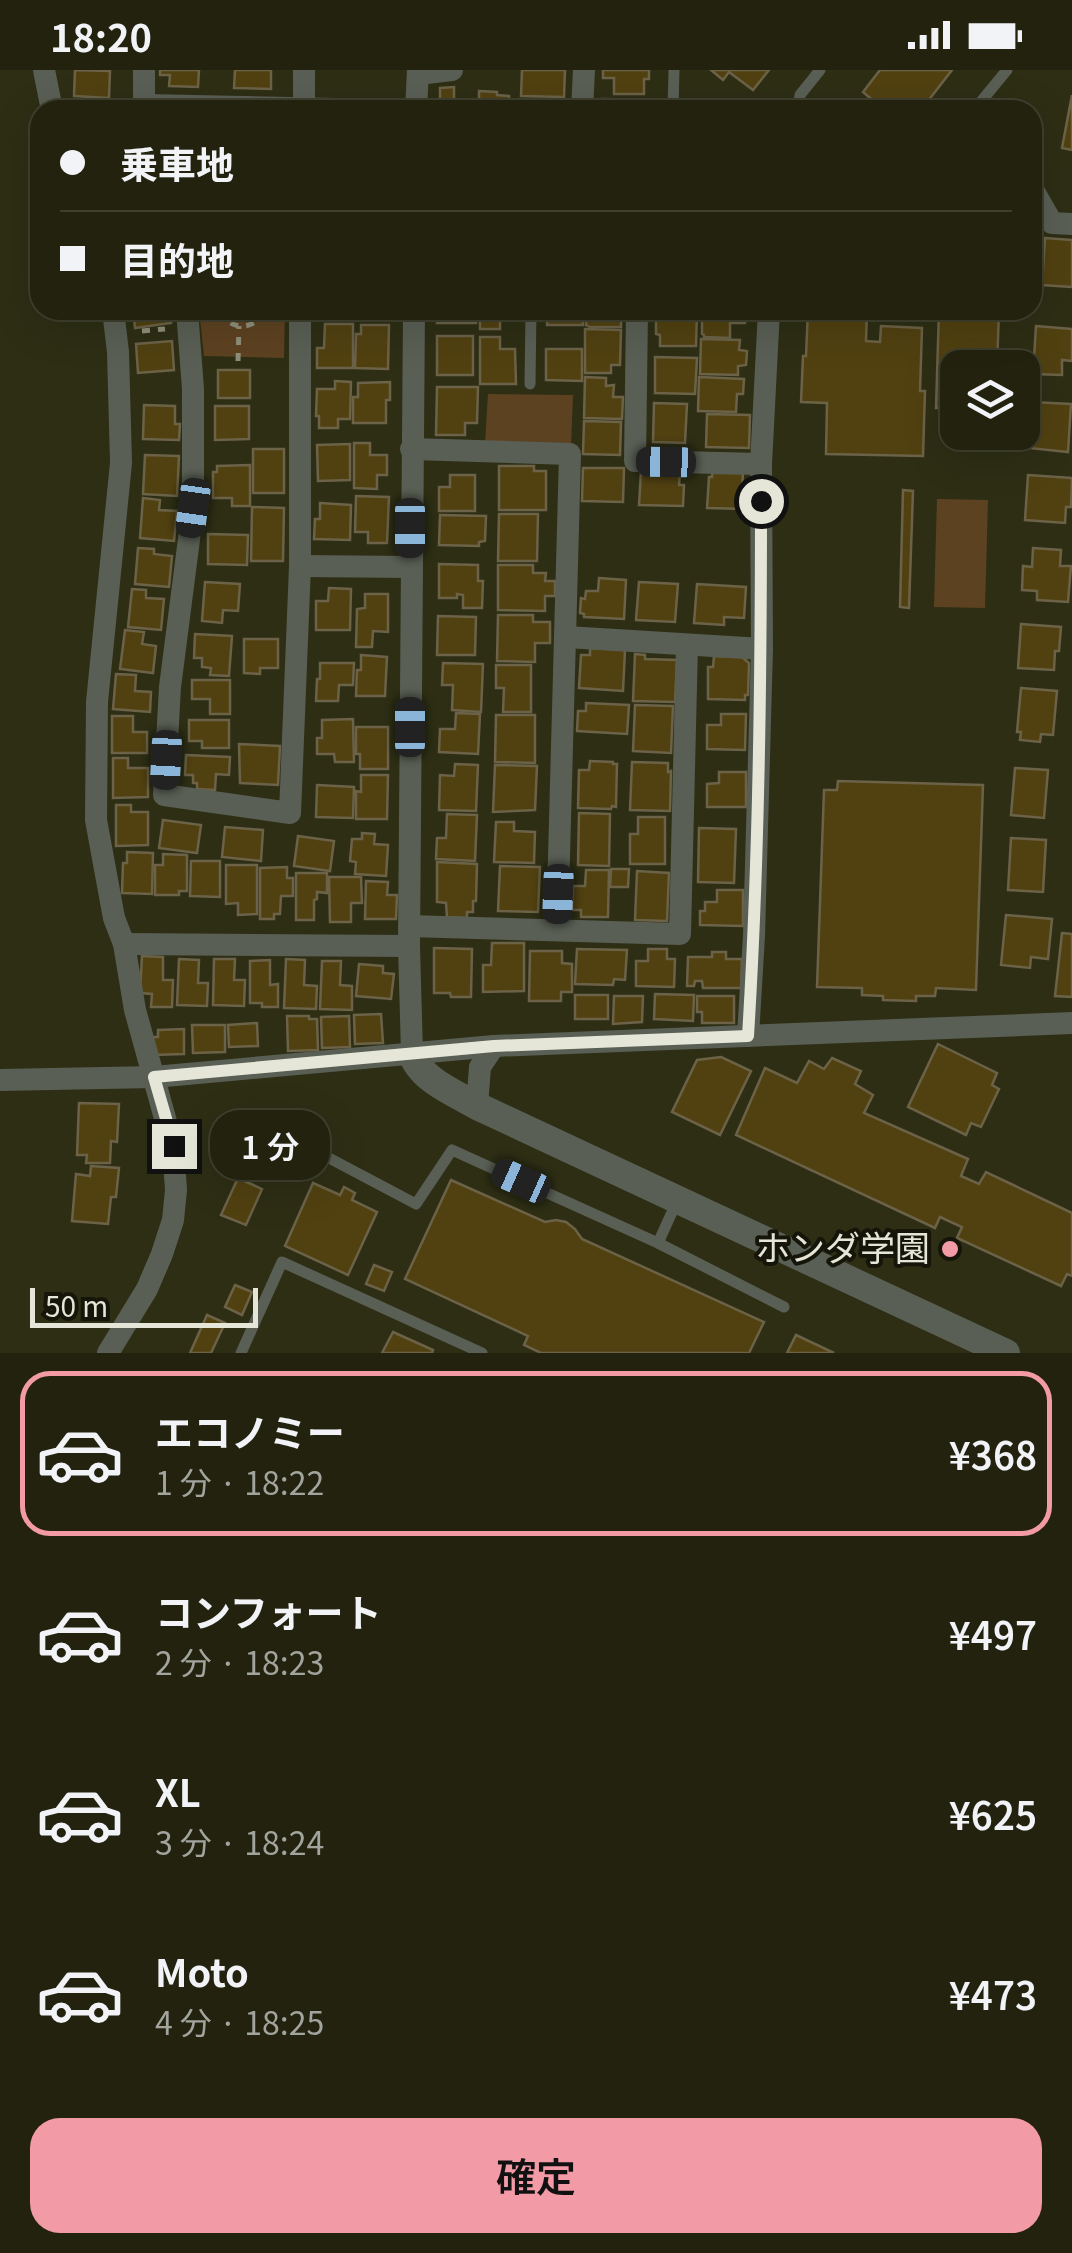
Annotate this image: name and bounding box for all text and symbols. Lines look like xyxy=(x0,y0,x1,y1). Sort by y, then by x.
text: 18:20 xyxy=(50,8,152,63)
text: 乗車地 xyxy=(120,135,234,190)
text: 目的地 xyxy=(120,231,234,286)
map controls xyxy=(940,350,1040,450)
button: layers xyxy=(940,350,1040,450)
car xyxy=(636,446,696,478)
car xyxy=(174,476,212,540)
route start xyxy=(739,479,784,524)
car xyxy=(395,498,425,558)
car xyxy=(395,697,425,757)
car xyxy=(149,729,183,791)
car xyxy=(542,863,574,925)
callout: 1 分 xyxy=(209,1111,329,1181)
text: 1 分 xyxy=(241,1122,299,1168)
route end xyxy=(152,1124,197,1169)
car xyxy=(487,1155,555,1207)
place label: ホンダ学園 xyxy=(755,1220,930,1271)
marker: ホンダ学園 xyxy=(939,1238,961,1260)
scale bar xyxy=(30,1283,258,1328)
text: 50 m xyxy=(45,1285,108,1325)
text: エコノミー xyxy=(155,1403,345,1458)
icon: car xyxy=(35,1409,125,1499)
text: ¥368 xyxy=(949,1426,1037,1481)
text: 1 分 · 18:22 xyxy=(155,1458,324,1504)
text: コンフォート xyxy=(155,1583,382,1638)
icon: car xyxy=(35,1589,125,1679)
text: ¥497 xyxy=(949,1606,1037,1661)
text: 2 分 · 18:23 xyxy=(155,1638,324,1684)
text: XL xyxy=(155,1763,201,1818)
icon: car xyxy=(35,1769,125,1859)
text: ¥625 xyxy=(949,1786,1037,1841)
text: 3 分 · 18:24 xyxy=(155,1818,324,1864)
text: Moto xyxy=(155,1943,249,1998)
icon: car xyxy=(35,1949,125,2039)
text: ¥473 xyxy=(949,1966,1037,2021)
text: 4 分 · 18:25 xyxy=(155,1998,324,2044)
button: 確定 xyxy=(30,2118,1042,2233)

